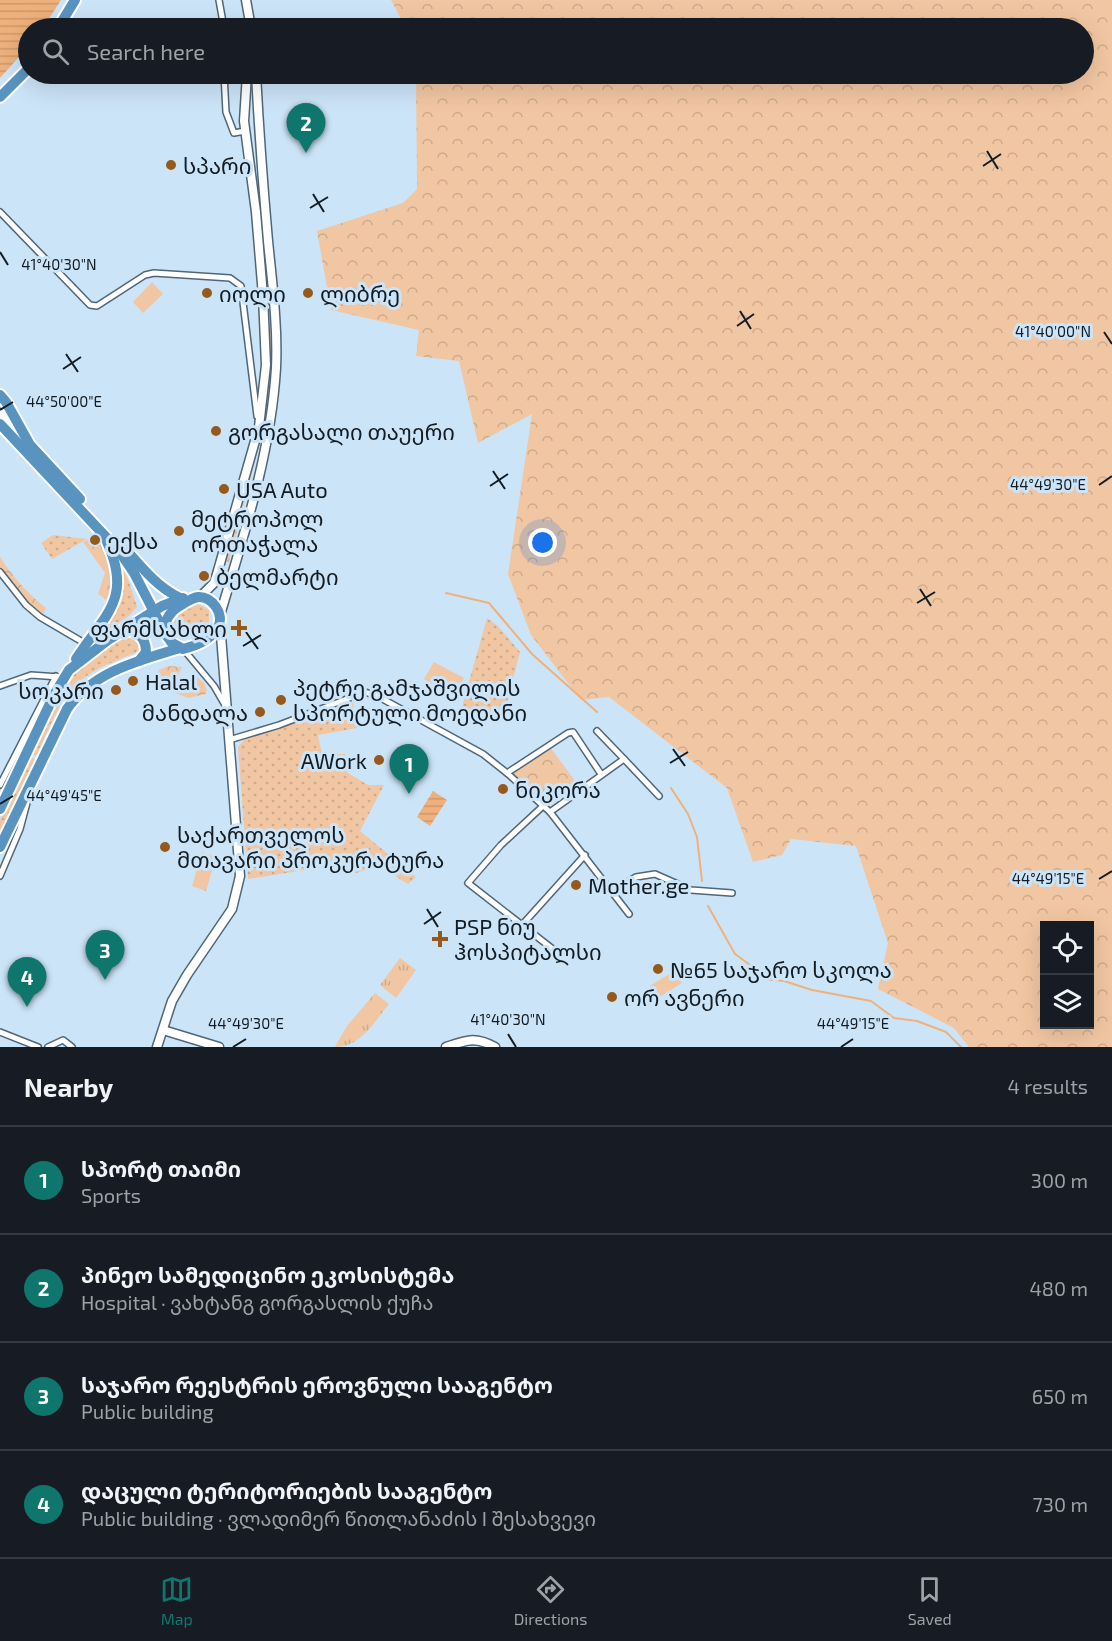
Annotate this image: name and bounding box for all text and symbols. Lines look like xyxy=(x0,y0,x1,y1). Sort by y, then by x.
search box xyxy=(18,18,1094,84)
icon: search xyxy=(39,35,72,68)
text: Search here xyxy=(87,38,205,64)
pin: 2 xyxy=(286,104,326,153)
place label: სპარი xyxy=(183,152,251,178)
marker: სპარი xyxy=(164,158,178,172)
text: 41°40'30"N xyxy=(21,255,97,273)
place label: იოლი xyxy=(219,280,286,308)
place label: ლიბრე xyxy=(320,280,400,308)
marker: იოლი xyxy=(200,286,214,300)
marker: ლიბრე xyxy=(301,286,315,300)
text: 41°40'00"N xyxy=(1015,322,1091,340)
text: 44°50'00"E xyxy=(26,392,102,410)
place label: გორგასალი თაუერი xyxy=(228,418,455,446)
marker: გორგასალი თაუერი xyxy=(209,424,223,438)
text: 44°49'30"E xyxy=(1010,475,1086,493)
place label: USA Auto xyxy=(236,476,328,502)
marker: USA Auto xyxy=(217,482,231,496)
place label: მეტროპოლ ორთაჭალა xyxy=(191,505,323,558)
marker: მეტროპოლ ორთაჭალა xyxy=(172,524,186,538)
place label: ექსა xyxy=(107,527,158,554)
your location xyxy=(528,528,557,557)
marker: ექსა xyxy=(88,533,102,547)
place label: ბელმარტი xyxy=(216,563,339,591)
marker: ბელმარტი xyxy=(197,569,211,583)
place label: ფარმსახლი xyxy=(90,615,227,643)
marker: ფარმსახლი xyxy=(232,621,246,635)
place label: Halal xyxy=(145,668,197,694)
marker: Halal xyxy=(126,674,140,688)
place label: პეტრე გამჯაშვილის სპორტული მოედანი xyxy=(293,674,527,727)
place label: სოკარი xyxy=(18,677,104,704)
marker: სოკარი xyxy=(109,683,123,697)
marker: პეტრე გამჯაშვილის სპორტული მოედანი xyxy=(274,693,288,707)
place label: მანდალა xyxy=(142,699,248,727)
marker: მანდალა xyxy=(253,705,267,719)
pin: 1 xyxy=(390,744,428,794)
place label: AWork xyxy=(301,747,367,773)
marker: AWork xyxy=(372,753,386,767)
place label: ნიკორა xyxy=(515,776,601,803)
marker: ნიკორა xyxy=(496,782,510,796)
text: 44°49'45"E xyxy=(26,786,102,804)
place label: საქართველოს მთავარი პროკურატურა xyxy=(177,821,444,873)
marker: საქართველოს მთავარი პროკურატურა xyxy=(158,840,172,854)
text: 44°49'15"E xyxy=(1012,869,1084,887)
place label: Mother.ge xyxy=(588,872,689,898)
marker: Mother.ge xyxy=(569,878,583,892)
place label: PSP ნიუ ჰოსპიტალსი xyxy=(454,913,602,966)
map controls xyxy=(1040,921,1094,1029)
button: locate xyxy=(1040,921,1094,975)
pin: 3 xyxy=(86,930,124,980)
marker: PSP ნიუ ჰოსპიტალსი xyxy=(431,930,449,948)
place label: №65 საჯარო სკოლა xyxy=(670,956,892,984)
pin: 4 xyxy=(8,958,46,1007)
marker: №65 საჯარო სკოლა xyxy=(651,962,665,976)
button: layers xyxy=(1040,975,1094,1029)
place label: ორ ავნერი xyxy=(624,984,745,1011)
marker: ორ ავნერი xyxy=(605,990,619,1004)
text: 41°40'30"N xyxy=(470,1010,546,1028)
text: 44°49'30"E xyxy=(208,1014,284,1032)
text: 44°49'15"E xyxy=(817,1014,889,1032)
text: Nearby xyxy=(24,1071,113,1102)
text: 4 results xyxy=(1008,1074,1088,1098)
text: სპორტ თაიმი xyxy=(81,1155,241,1181)
text: 1 xyxy=(39,1168,48,1192)
text: 300 m xyxy=(1031,1168,1088,1192)
text: Sports xyxy=(81,1183,141,1207)
text: პინეო სამედიცინო ეკოსისტემა xyxy=(81,1261,454,1287)
text: 2 xyxy=(38,1276,49,1300)
text: 480 m xyxy=(1030,1276,1088,1300)
text: Hospital · ვახტანგ გორგასლის ქუჩა xyxy=(81,1290,433,1314)
text: საჯარო რეესტრის ეროვნული სააგენტო xyxy=(81,1371,553,1397)
text: 3 xyxy=(38,1384,49,1408)
text: 650 m xyxy=(1032,1384,1088,1408)
text: Public building xyxy=(81,1399,214,1423)
text: დაცული ტერიტორიების სააგენტო xyxy=(81,1477,492,1503)
text: 4 xyxy=(37,1492,50,1516)
text: 730 m xyxy=(1033,1492,1088,1516)
text: Public building · ვლადიმერ წითლანაძის I შესახვევი xyxy=(81,1506,596,1530)
tab: Map xyxy=(160,1573,193,1628)
tab: Directions xyxy=(514,1573,587,1628)
tab: Saved xyxy=(908,1573,952,1628)

